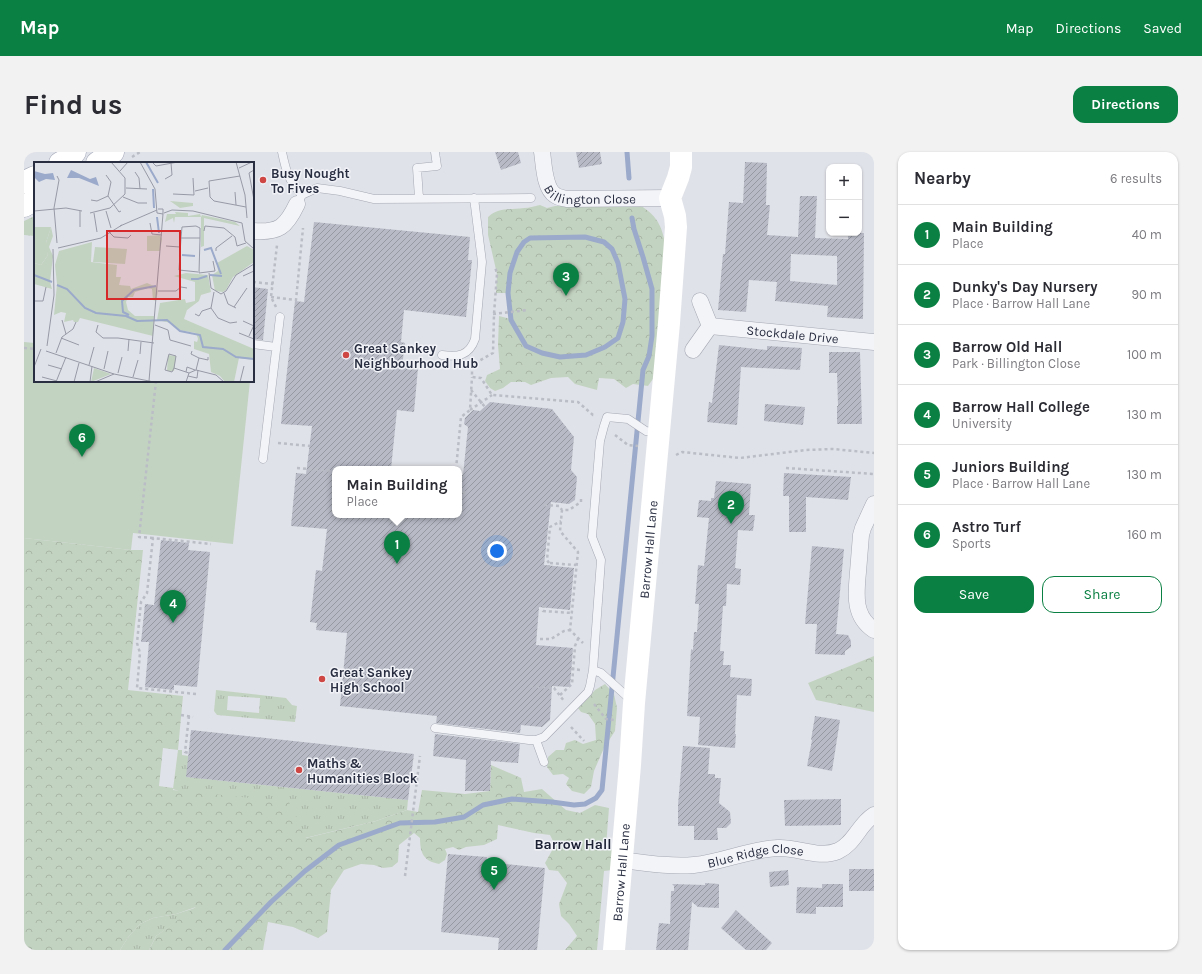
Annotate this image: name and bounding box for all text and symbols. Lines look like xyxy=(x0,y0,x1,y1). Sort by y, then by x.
text: Map xyxy=(20,17,59,39)
text: Map xyxy=(1006,20,1034,37)
text: Directions xyxy=(1056,20,1121,37)
text: Saved xyxy=(1143,20,1182,37)
button: Directions xyxy=(1073,86,1178,123)
text: Find us xyxy=(24,88,123,121)
inset map xyxy=(34,162,254,382)
map controls xyxy=(826,164,862,236)
button: + xyxy=(826,164,862,200)
place label: Busy Nought To Fives xyxy=(271,166,350,196)
text: Nearby xyxy=(914,168,971,188)
text: 6 results xyxy=(1110,171,1162,186)
marker: Busy Nought To Fives xyxy=(258,175,268,185)
street label: Billington Close xyxy=(541,182,636,207)
button: − xyxy=(826,200,862,236)
text: Main Building xyxy=(952,218,1053,236)
text: 1 xyxy=(925,227,929,242)
text: 40 m xyxy=(1132,227,1162,242)
text: Place xyxy=(952,236,983,251)
pin: 3 xyxy=(553,263,579,296)
text: Dunky's Day Nursery xyxy=(952,278,1098,296)
text: 2 xyxy=(923,287,931,302)
text: 90 m xyxy=(1131,287,1162,302)
text: Place · Barrow Hall Lane xyxy=(952,296,1090,311)
street label: Stockdale Drive xyxy=(746,322,840,346)
text: Barrow Old Hall xyxy=(952,338,1062,356)
place label: Great Sankey Neighbourhood Hub xyxy=(354,341,478,371)
text: 3 xyxy=(923,347,931,362)
text: 100 m xyxy=(1127,347,1162,362)
marker: Great Sankey Neighbourhood Hub xyxy=(341,350,351,360)
text: Park · Billington Close xyxy=(952,356,1080,371)
text: Barrow Hall College xyxy=(952,398,1090,416)
text: 4 xyxy=(923,407,931,422)
text: 130 m xyxy=(1127,407,1162,422)
text: University xyxy=(952,416,1012,431)
pin: 6 xyxy=(69,424,95,457)
text: Juniors Building xyxy=(952,458,1069,476)
popup xyxy=(332,466,462,518)
text: 5 xyxy=(923,467,931,482)
text: 130 m xyxy=(1127,467,1162,482)
text: Main Building xyxy=(347,476,447,494)
text: Place · Barrow Hall Lane xyxy=(952,476,1090,491)
pin: 2 xyxy=(718,491,744,524)
text: Place xyxy=(347,494,378,509)
street label: Barrow Hall Lane xyxy=(636,500,660,599)
text: Astro Turf xyxy=(952,518,1021,536)
text: 6 xyxy=(923,527,931,542)
text: 160 m xyxy=(1127,527,1162,542)
pin: 1 xyxy=(384,531,410,564)
text: Sports xyxy=(952,536,991,551)
your location xyxy=(487,541,507,561)
button: Save xyxy=(914,576,1034,613)
button: Share xyxy=(1042,576,1162,613)
pin: 4 xyxy=(160,590,186,623)
place label: Great Sankey High School xyxy=(330,665,412,695)
marker: Great Sankey High School xyxy=(317,674,327,684)
place label: Maths & Humanities Block xyxy=(307,756,418,786)
marker: Maths & Humanities Block xyxy=(294,765,304,775)
street label: Barrow Hall Lane xyxy=(609,822,632,922)
district label: Barrow Hall xyxy=(535,836,611,853)
street label: Blue Ridge Close xyxy=(706,840,806,870)
pin: 5 xyxy=(481,857,507,890)

